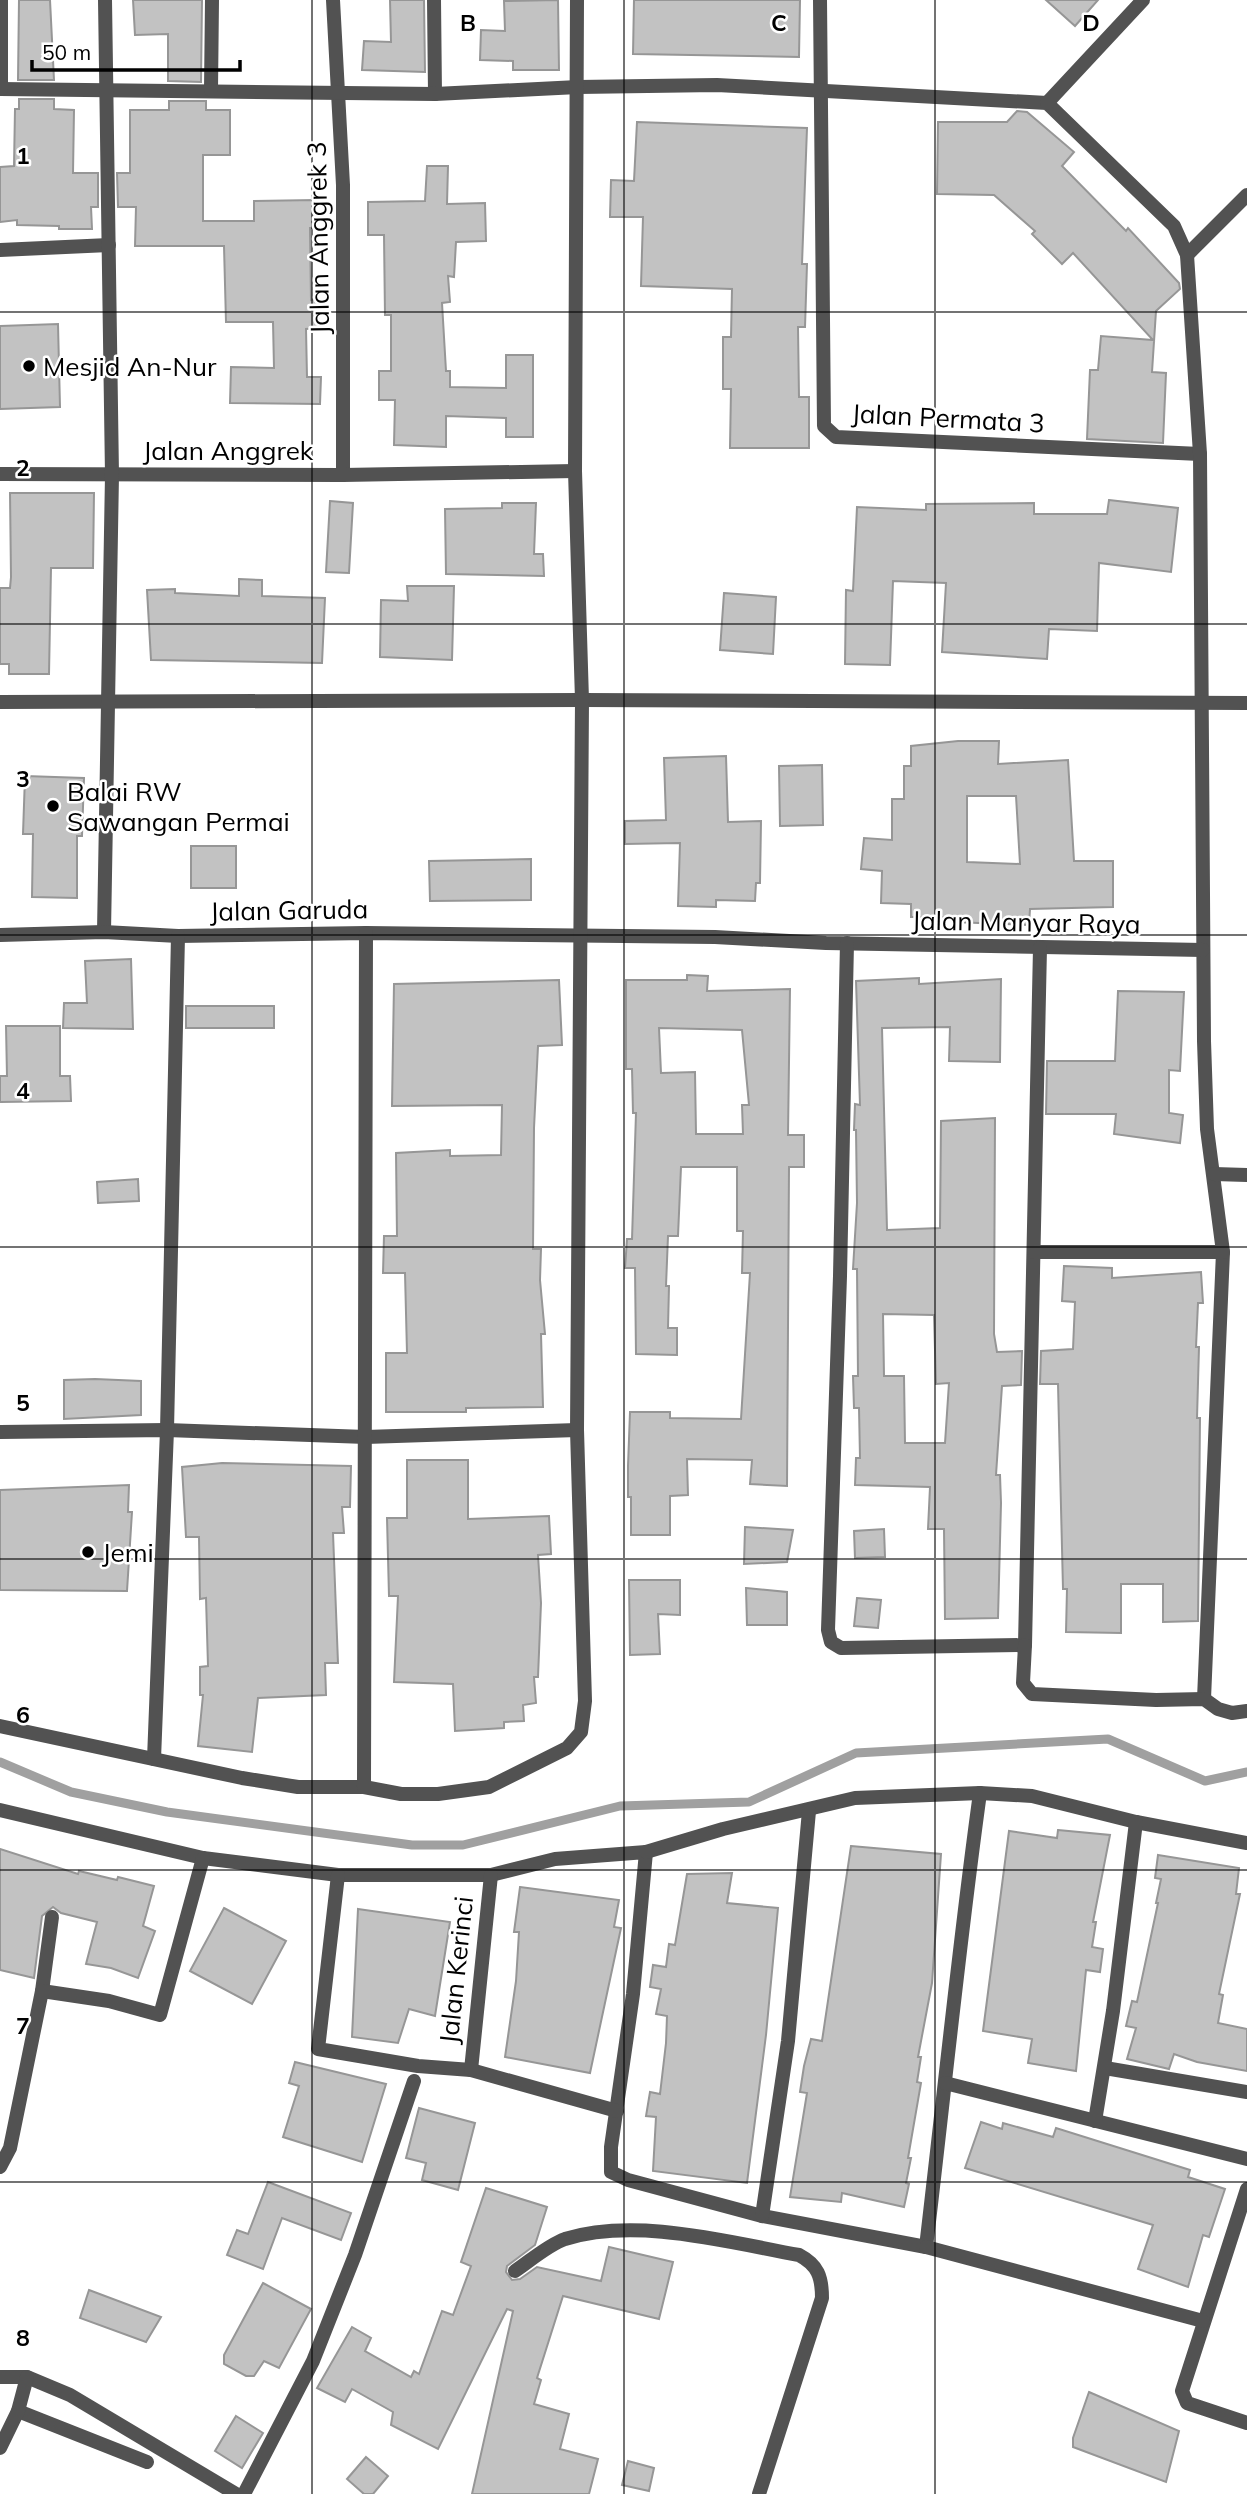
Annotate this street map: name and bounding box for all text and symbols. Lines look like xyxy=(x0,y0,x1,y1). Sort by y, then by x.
text: B xyxy=(460,8,476,37)
text: C xyxy=(771,8,787,37)
text: D xyxy=(1082,8,1100,37)
scale bar xyxy=(32,28,240,72)
text: 50 m xyxy=(42,39,91,65)
text: 1 xyxy=(16,141,30,170)
street label: Jalan Anggrek 3 xyxy=(300,141,336,335)
place label: Mesjid An-Nur xyxy=(43,350,217,383)
marker: Mesjid An-Nur xyxy=(21,358,37,374)
street label: Jalan Permata 3 xyxy=(851,396,1045,440)
street label: Jalan Anggrek xyxy=(143,434,314,467)
text: 2 xyxy=(16,453,30,482)
text: 3 xyxy=(16,764,30,793)
place label: Balai RW Sawangan Permai xyxy=(67,775,290,838)
marker: Balai RW Sawangan Permai xyxy=(45,798,61,814)
street label: Jalan Garuda xyxy=(210,892,368,928)
street label: Jalan Manyar Raya xyxy=(911,904,1141,940)
text: 4 xyxy=(16,1076,30,1105)
text: 5 xyxy=(16,1388,30,1417)
place label: Jemi xyxy=(102,1536,154,1569)
marker: Jemi xyxy=(80,1544,96,1560)
text: 6 xyxy=(16,1700,30,1729)
street label: Jalan Kerinci xyxy=(432,1895,480,2045)
text: 7 xyxy=(16,2011,30,2040)
text: 8 xyxy=(16,2323,30,2352)

